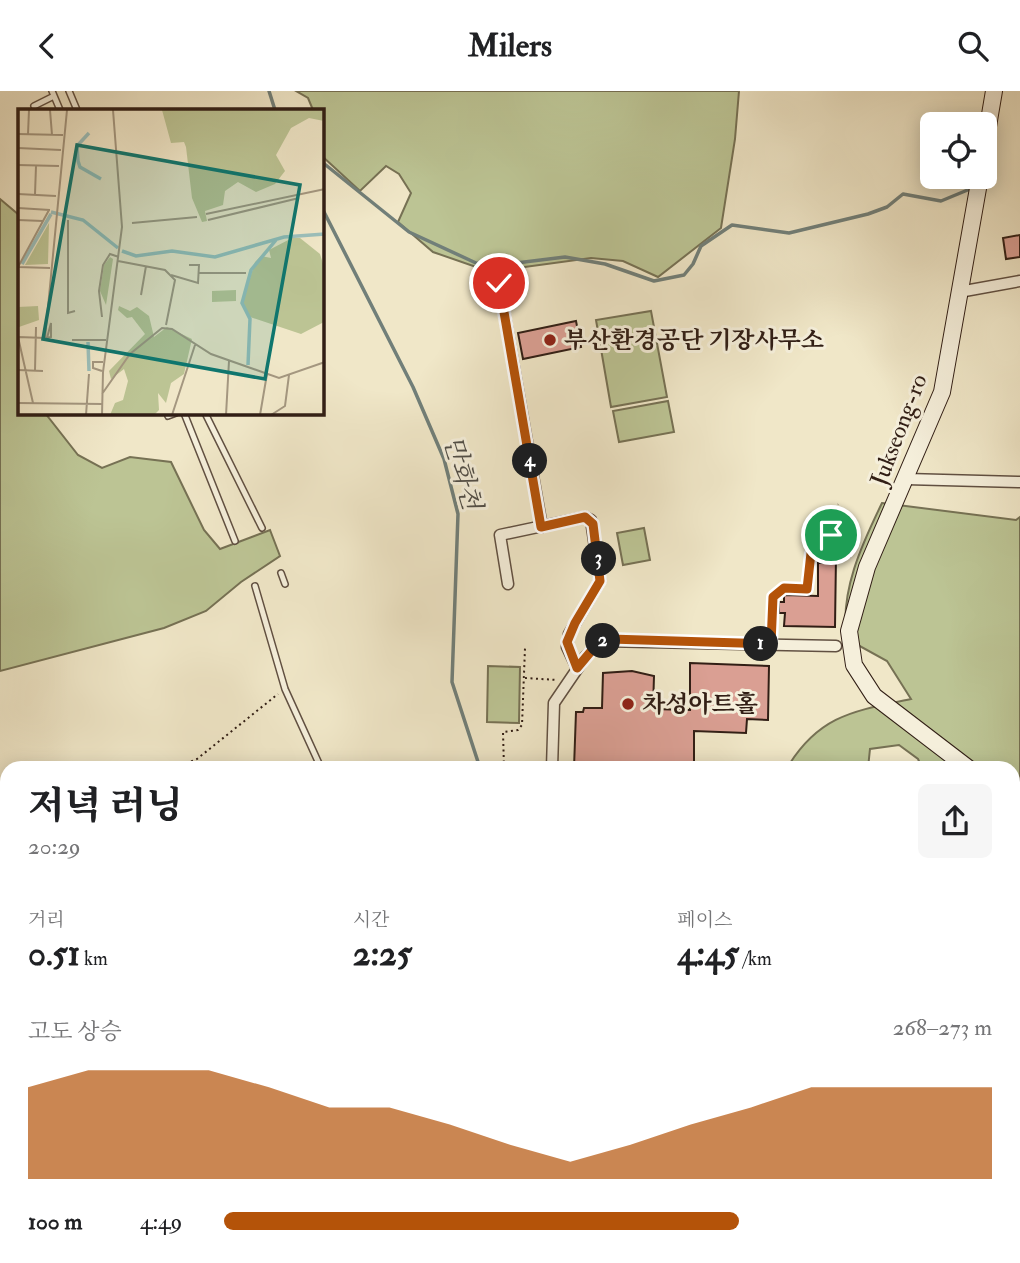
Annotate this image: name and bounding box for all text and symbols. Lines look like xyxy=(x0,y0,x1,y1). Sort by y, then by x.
text: Milers xyxy=(468,26,552,66)
icon: back xyxy=(28,27,66,65)
icon: search xyxy=(954,27,992,65)
inset map xyxy=(18,109,324,415)
map controls xyxy=(920,112,997,189)
button: locate xyxy=(920,112,997,189)
pin xyxy=(469,253,529,313)
icon: check xyxy=(480,264,518,302)
place label: 부산환경공단 기장사무소 xyxy=(564,325,824,356)
marker: 부산환경공단 기장사무소 xyxy=(542,332,558,348)
street label: Jukseong-ro xyxy=(863,370,935,491)
water label: 만화천 xyxy=(436,432,488,515)
pin: 4 xyxy=(512,443,548,479)
text: 4 xyxy=(524,448,535,472)
pin xyxy=(801,505,861,565)
icon: arrive xyxy=(812,516,850,554)
pin: 3 xyxy=(582,541,616,577)
text: 3 xyxy=(595,546,602,570)
pin: 2 xyxy=(586,623,620,659)
pin: 1 xyxy=(744,627,778,661)
text: 2 xyxy=(598,628,607,652)
text: 1 xyxy=(757,631,764,655)
place label: 차성아트홀 xyxy=(642,689,758,720)
marker: 차성아트홀 xyxy=(620,696,636,712)
text: 저녁 러닝 xyxy=(28,782,183,830)
button: share xyxy=(918,784,992,858)
text: 20:29 xyxy=(28,832,81,861)
text: 거리 xyxy=(28,908,65,932)
text: 시간 xyxy=(353,908,389,932)
text: 페이스 xyxy=(677,908,732,932)
text: 0.51 xyxy=(28,932,80,976)
text: 2:25 xyxy=(353,932,412,976)
text: 4:45 xyxy=(677,932,739,976)
text: km xyxy=(80,947,108,971)
text: /km xyxy=(739,947,772,971)
text: 268–273 m xyxy=(893,1013,992,1042)
text: 고도 상승 xyxy=(28,1017,122,1046)
text: 100 m xyxy=(28,1207,82,1236)
text: 4:49 xyxy=(140,1207,182,1236)

